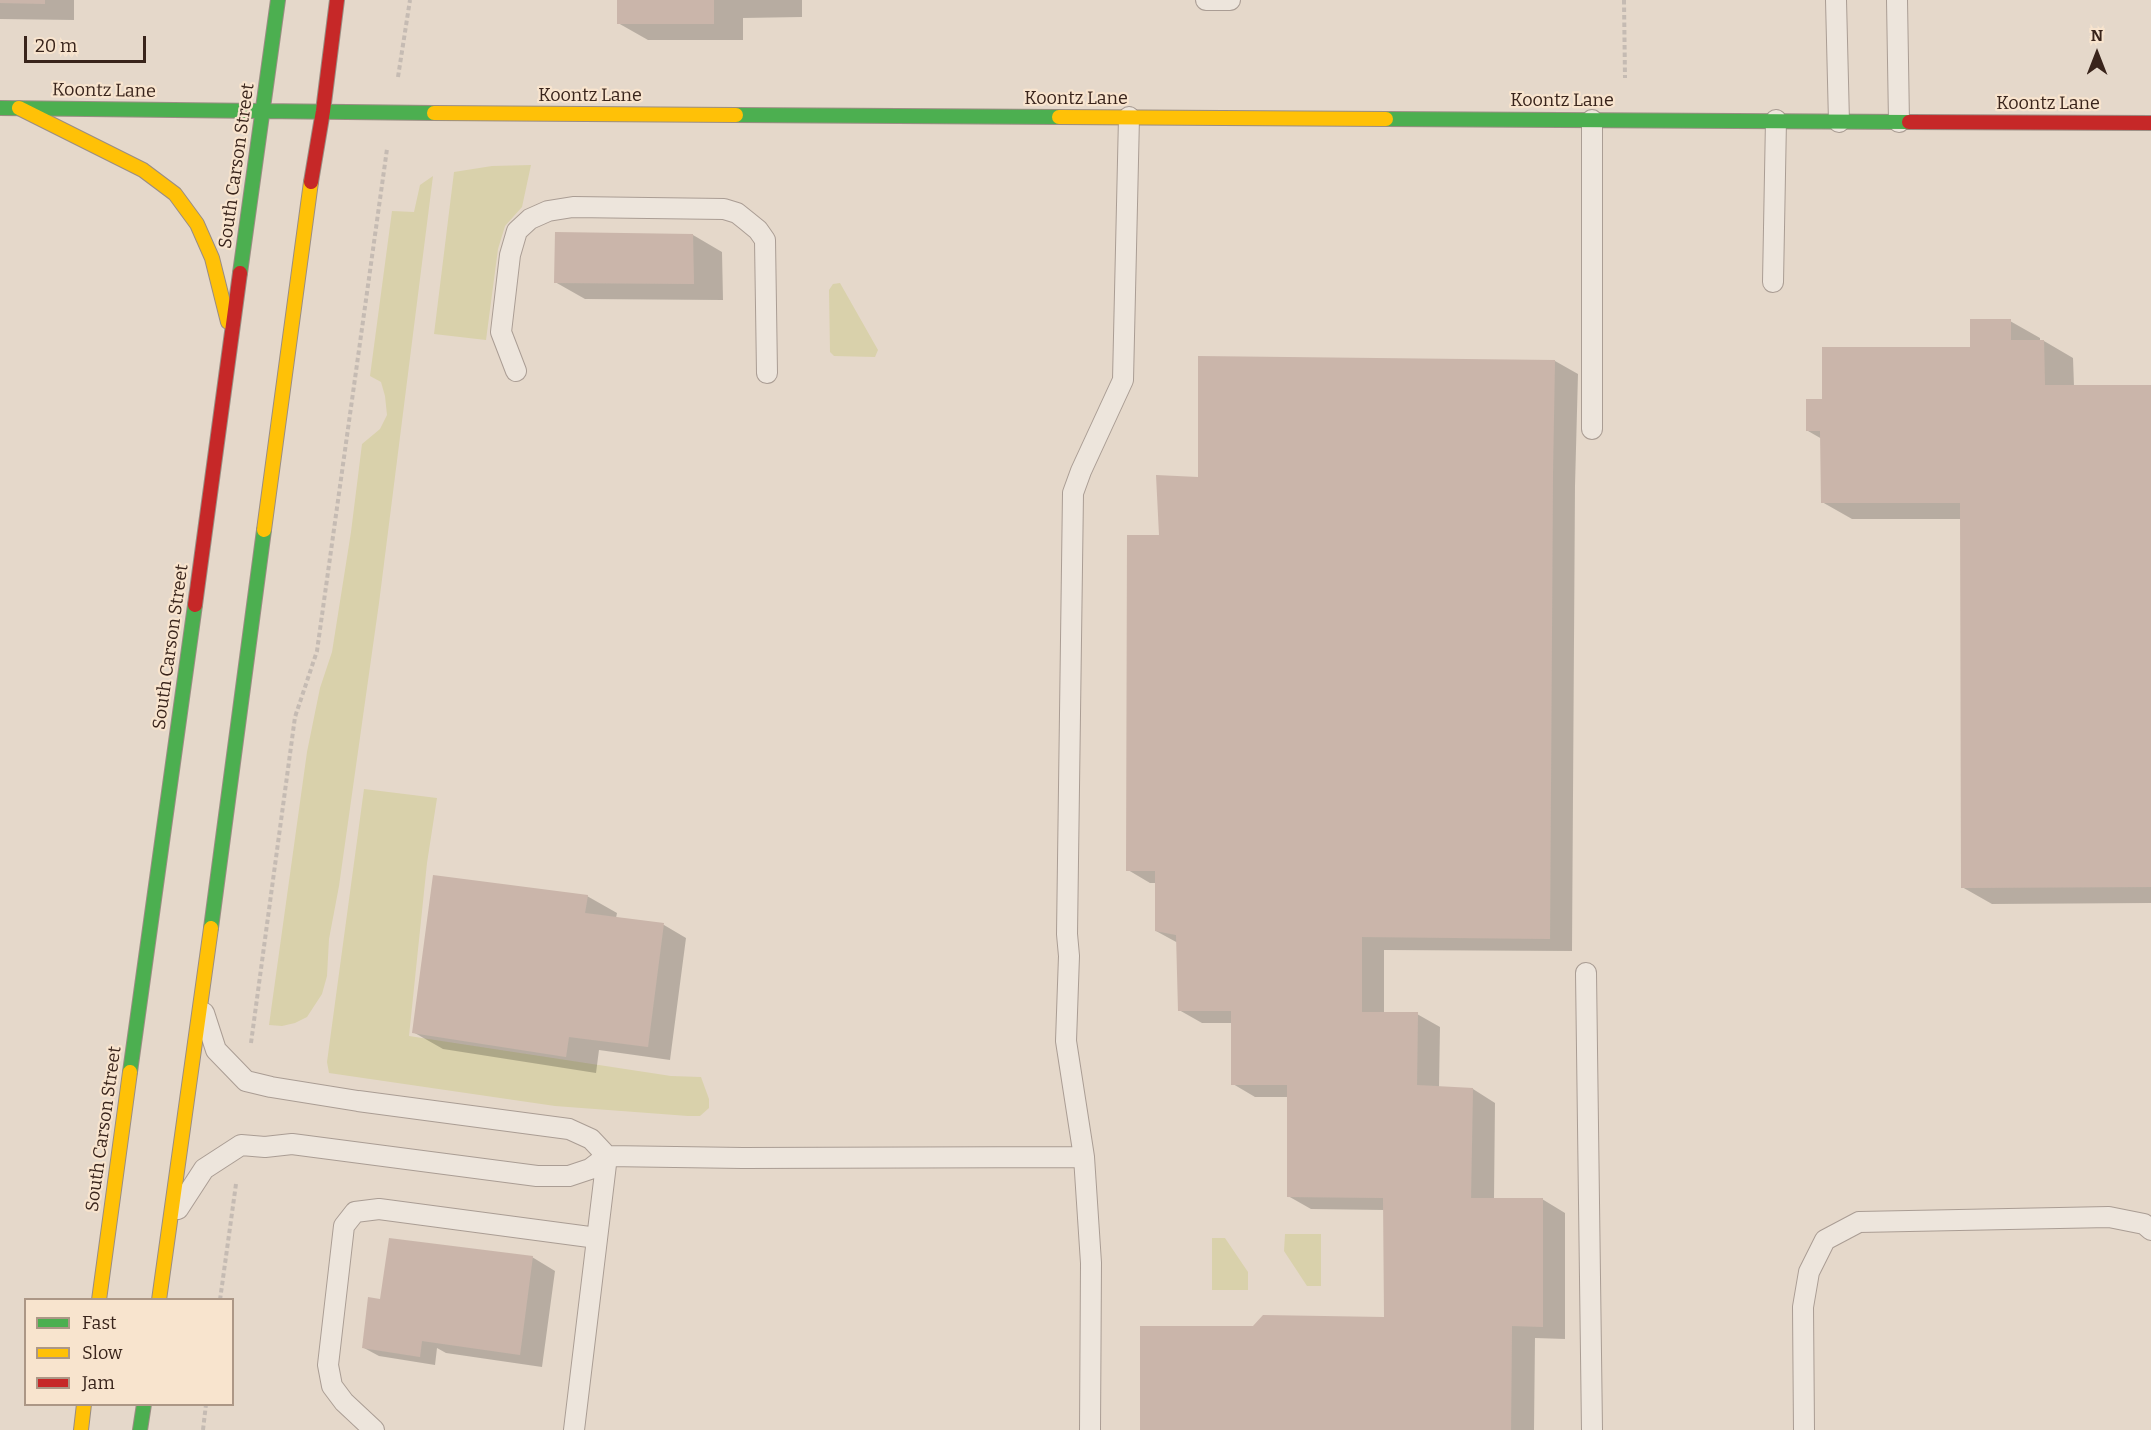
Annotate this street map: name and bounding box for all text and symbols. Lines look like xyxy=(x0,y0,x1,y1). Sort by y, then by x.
scale bar xyxy=(27,24,148,62)
north arrow xyxy=(2067,24,2127,84)
text: N xyxy=(2091,26,2103,45)
text: 20 m xyxy=(35,35,77,57)
street label: Koontz Lane xyxy=(52,79,156,103)
street label: South Carson Street xyxy=(215,82,259,250)
street label: Koontz Lane xyxy=(538,85,642,107)
street label: Koontz Lane xyxy=(1024,88,1128,110)
street label: Koontz Lane xyxy=(1510,90,1614,112)
street label: Koontz Lane xyxy=(1996,93,2100,115)
street label: South Carson Street xyxy=(149,563,193,731)
street label: South Carson Street xyxy=(82,1045,126,1213)
legend xyxy=(24,1298,234,1406)
text: Fast xyxy=(82,1312,117,1334)
text: Slow xyxy=(82,1342,122,1364)
text: Jam xyxy=(82,1372,115,1394)

